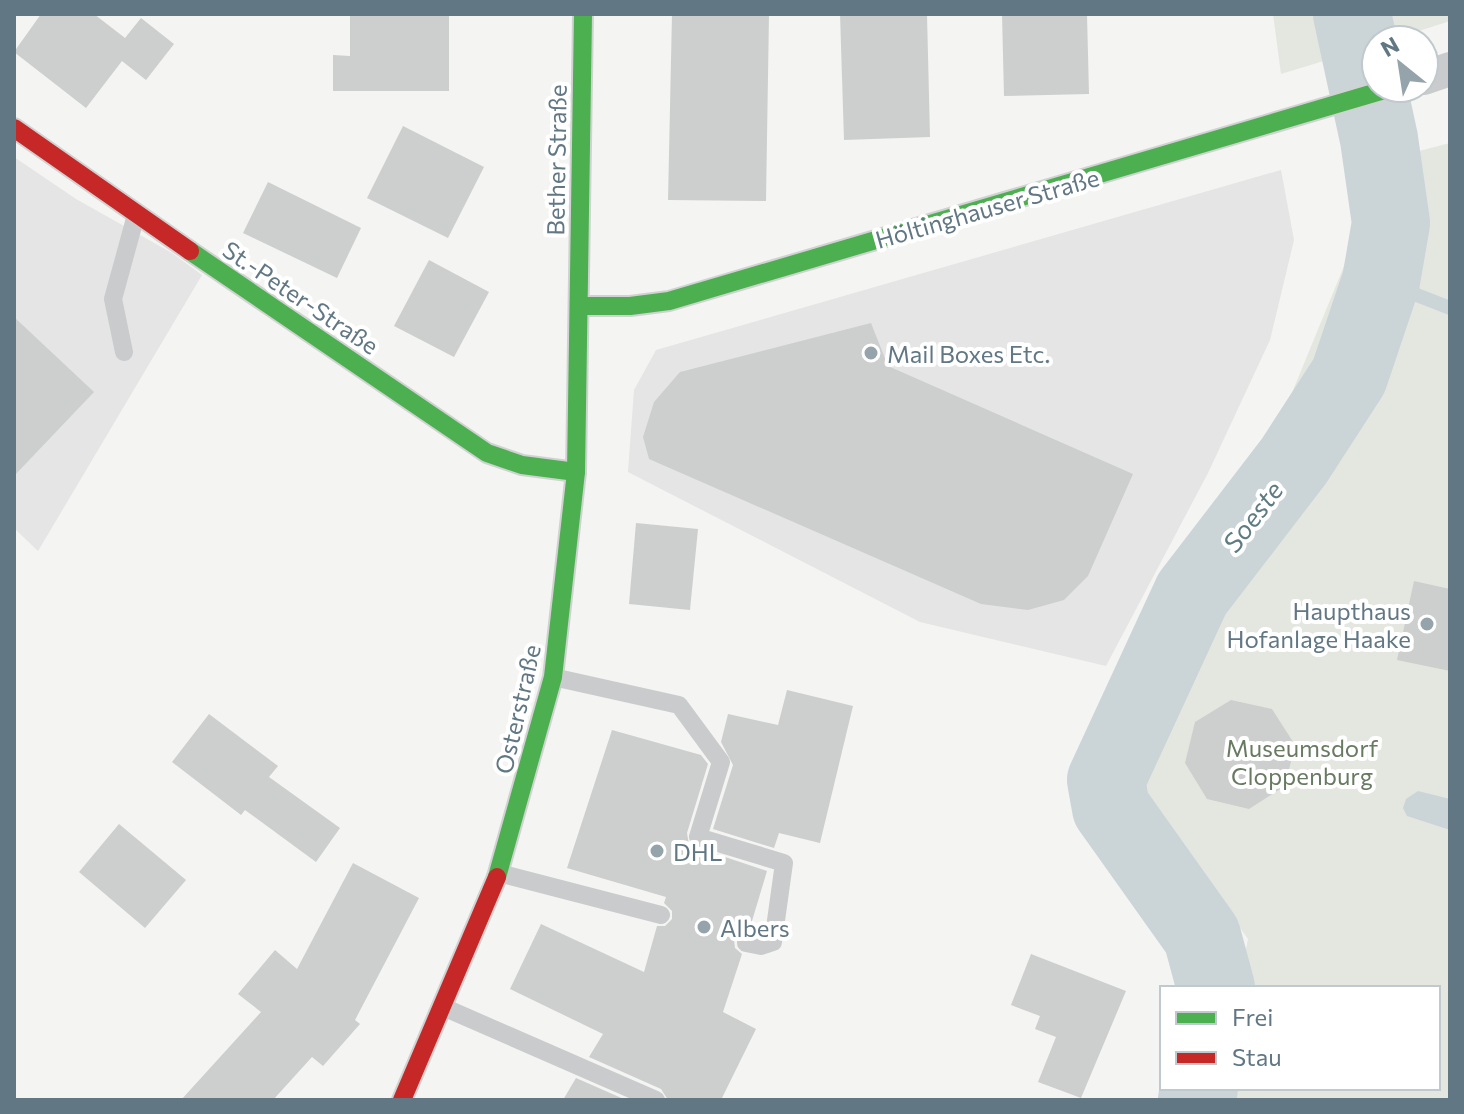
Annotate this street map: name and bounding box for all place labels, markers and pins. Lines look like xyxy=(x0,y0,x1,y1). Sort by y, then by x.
place label: Mail Boxes Etc. xyxy=(887,339,1050,368)
marker: Mail Boxes Etc. xyxy=(862,344,880,362)
place label: Haupthaus Hofanlage Haake xyxy=(1226,596,1411,653)
marker: Haupthaus Hofanlage Haake xyxy=(1418,615,1436,633)
place label: DHL xyxy=(673,837,722,866)
marker: DHL xyxy=(648,842,666,860)
place label: Albers xyxy=(720,913,790,942)
marker: Albers xyxy=(695,918,713,936)

